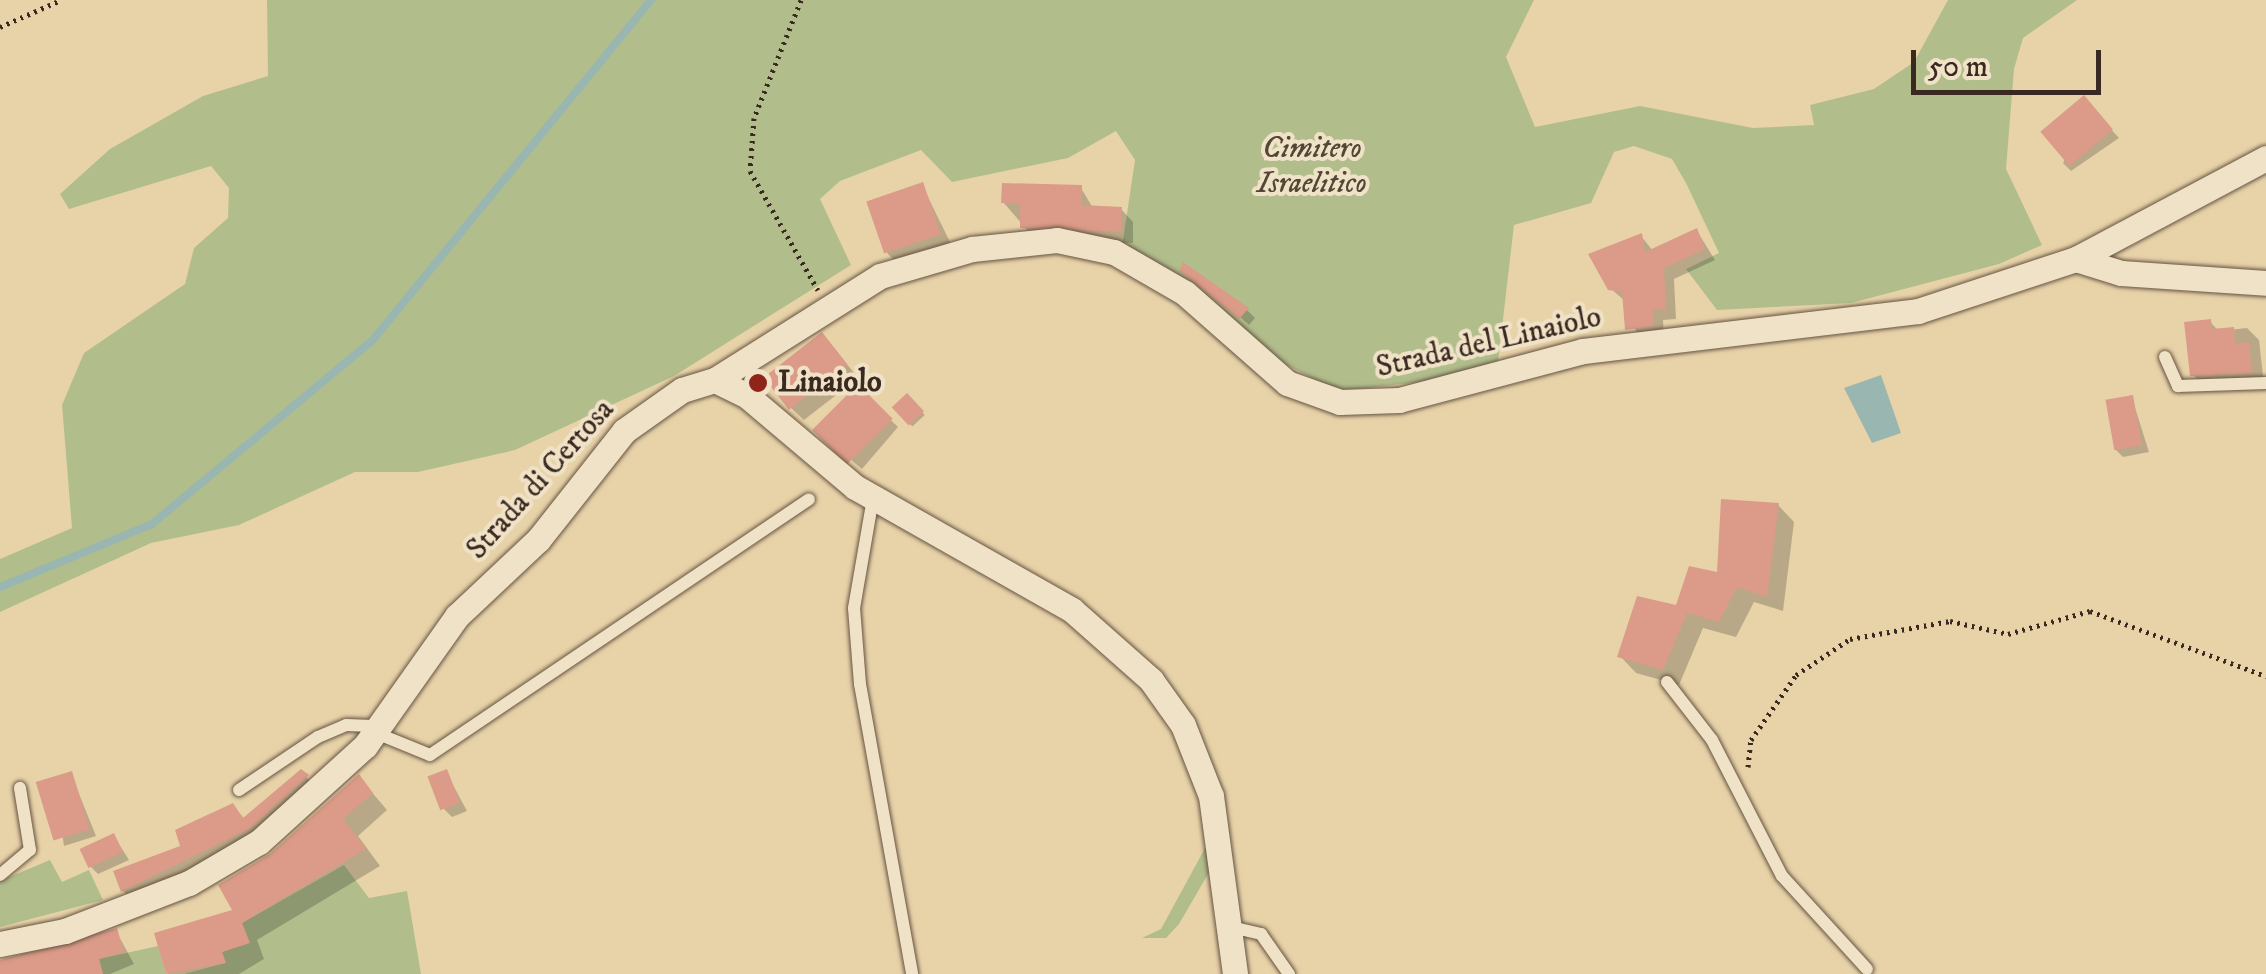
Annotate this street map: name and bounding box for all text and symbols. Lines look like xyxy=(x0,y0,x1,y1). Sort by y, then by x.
scale bar xyxy=(1916,30,2106,92)
text: 50 m xyxy=(1928,49,1988,86)
park label: Cimitero Israelitico xyxy=(1257,131,1367,202)
street label: Strada del Linaiolo xyxy=(1373,300,1605,386)
place label: Linaiolo xyxy=(778,365,881,401)
marker: Linaiolo xyxy=(747,372,769,394)
street label: Strada di Certosa xyxy=(460,393,622,567)

